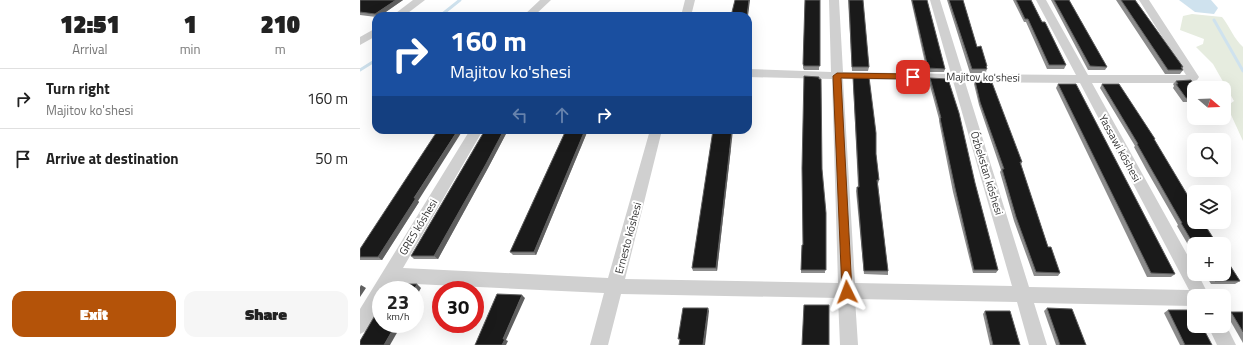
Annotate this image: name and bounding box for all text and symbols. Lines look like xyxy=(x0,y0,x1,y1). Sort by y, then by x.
text: 12:51 xyxy=(60,6,120,42)
text: 1 xyxy=(183,6,197,42)
text: 210 xyxy=(260,6,300,42)
text: 160 m xyxy=(450,19,527,62)
icon: right xyxy=(384,28,436,80)
text: Arrival xyxy=(72,39,107,59)
text: min xyxy=(180,39,200,59)
text: m xyxy=(275,39,286,59)
text: Majitov ko'shesi xyxy=(450,58,571,85)
pin xyxy=(896,60,930,94)
icon: arrive xyxy=(902,66,924,88)
street label: Majitov ko'shesi xyxy=(946,68,1020,86)
text: Turn right xyxy=(46,77,110,100)
north arrow xyxy=(1187,81,1231,125)
map controls xyxy=(1187,81,1231,333)
text: 160 m xyxy=(307,87,348,110)
icon: right xyxy=(12,88,34,110)
text: Majitov ko'shesi xyxy=(46,100,133,120)
icon: left xyxy=(509,104,531,126)
icon: ahead xyxy=(551,104,573,126)
icon: right xyxy=(593,104,615,126)
street label: Yassawi kóshesi xyxy=(1095,111,1145,185)
street label: Ózbekstan kóshesi xyxy=(967,129,1007,217)
button: search xyxy=(1187,133,1231,177)
text: Arrive at destination xyxy=(46,147,179,170)
text: 50 m xyxy=(315,147,348,170)
icon: arrive xyxy=(12,148,34,170)
button: layers xyxy=(1187,185,1231,229)
street label: GRES kóshesi xyxy=(395,196,441,258)
street label: Ernesto kóshesi xyxy=(611,200,645,276)
button: + xyxy=(1187,237,1231,281)
position arrow xyxy=(826,271,868,313)
speed limit sign: 30 xyxy=(432,281,484,333)
text: 23 xyxy=(387,286,409,317)
button: − xyxy=(1187,289,1231,333)
button: Exit xyxy=(12,291,176,337)
button: Share xyxy=(184,291,348,337)
text: km/h xyxy=(387,309,409,324)

